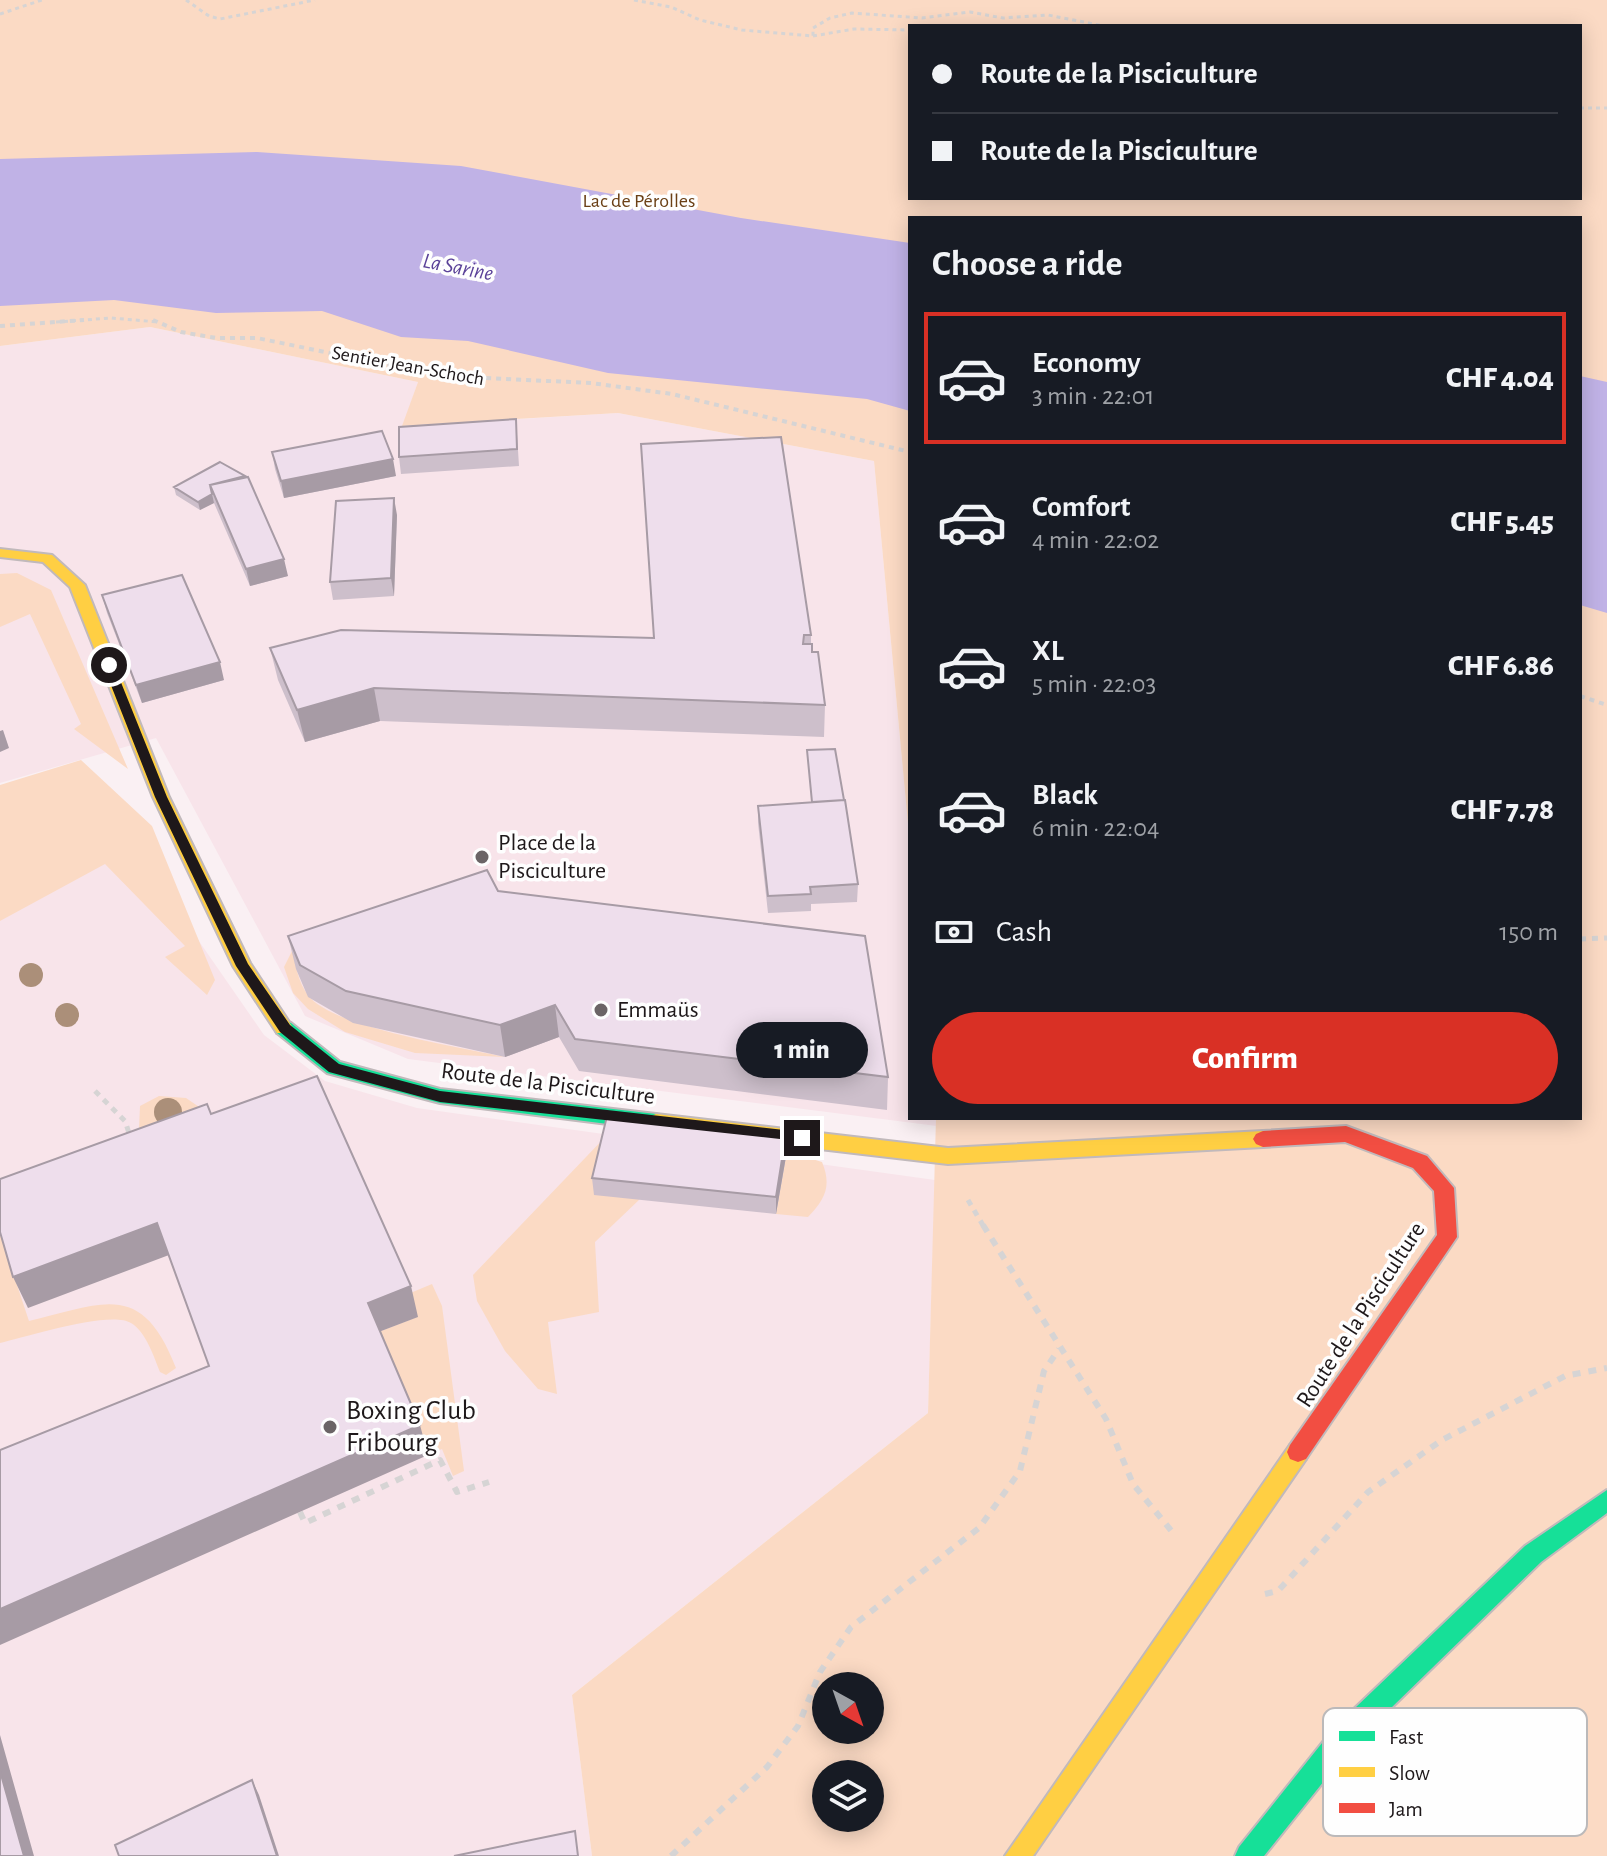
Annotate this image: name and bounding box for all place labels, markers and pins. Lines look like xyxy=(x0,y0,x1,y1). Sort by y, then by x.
place label: Place de la Pisciculture xyxy=(498,831,606,883)
marker: Place de la Pisciculture xyxy=(473,848,491,866)
place label: Emmaüs xyxy=(617,998,699,1022)
marker: Emmaüs xyxy=(592,1001,610,1019)
place label: Boxing Club Fribourg xyxy=(346,1397,476,1457)
marker: Boxing Club Fribourg xyxy=(321,1418,339,1436)

